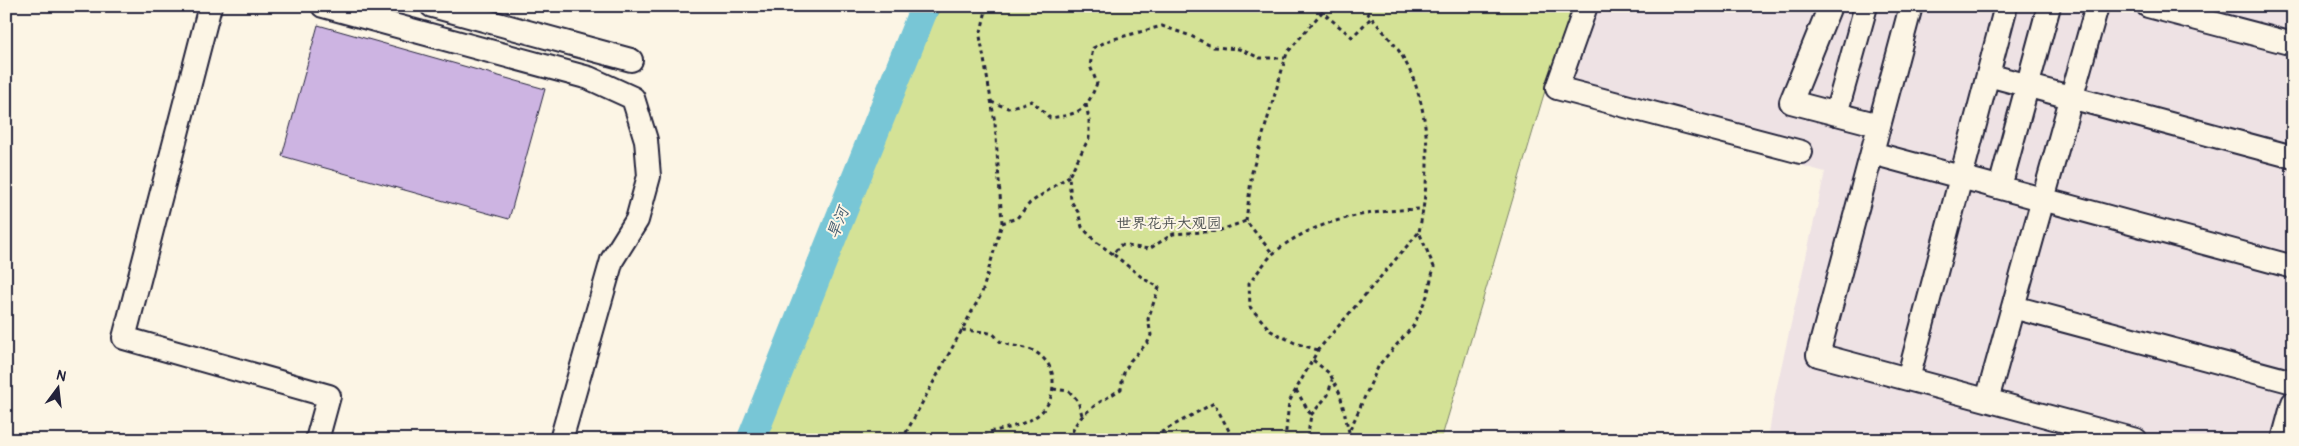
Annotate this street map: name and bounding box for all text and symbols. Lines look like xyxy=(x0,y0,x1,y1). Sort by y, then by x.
water label: 旱河 xyxy=(823,202,854,242)
park label: 世界花卉大观园 xyxy=(1116,214,1222,233)
north arrow xyxy=(32,364,82,414)
text: N xyxy=(54,366,68,385)

